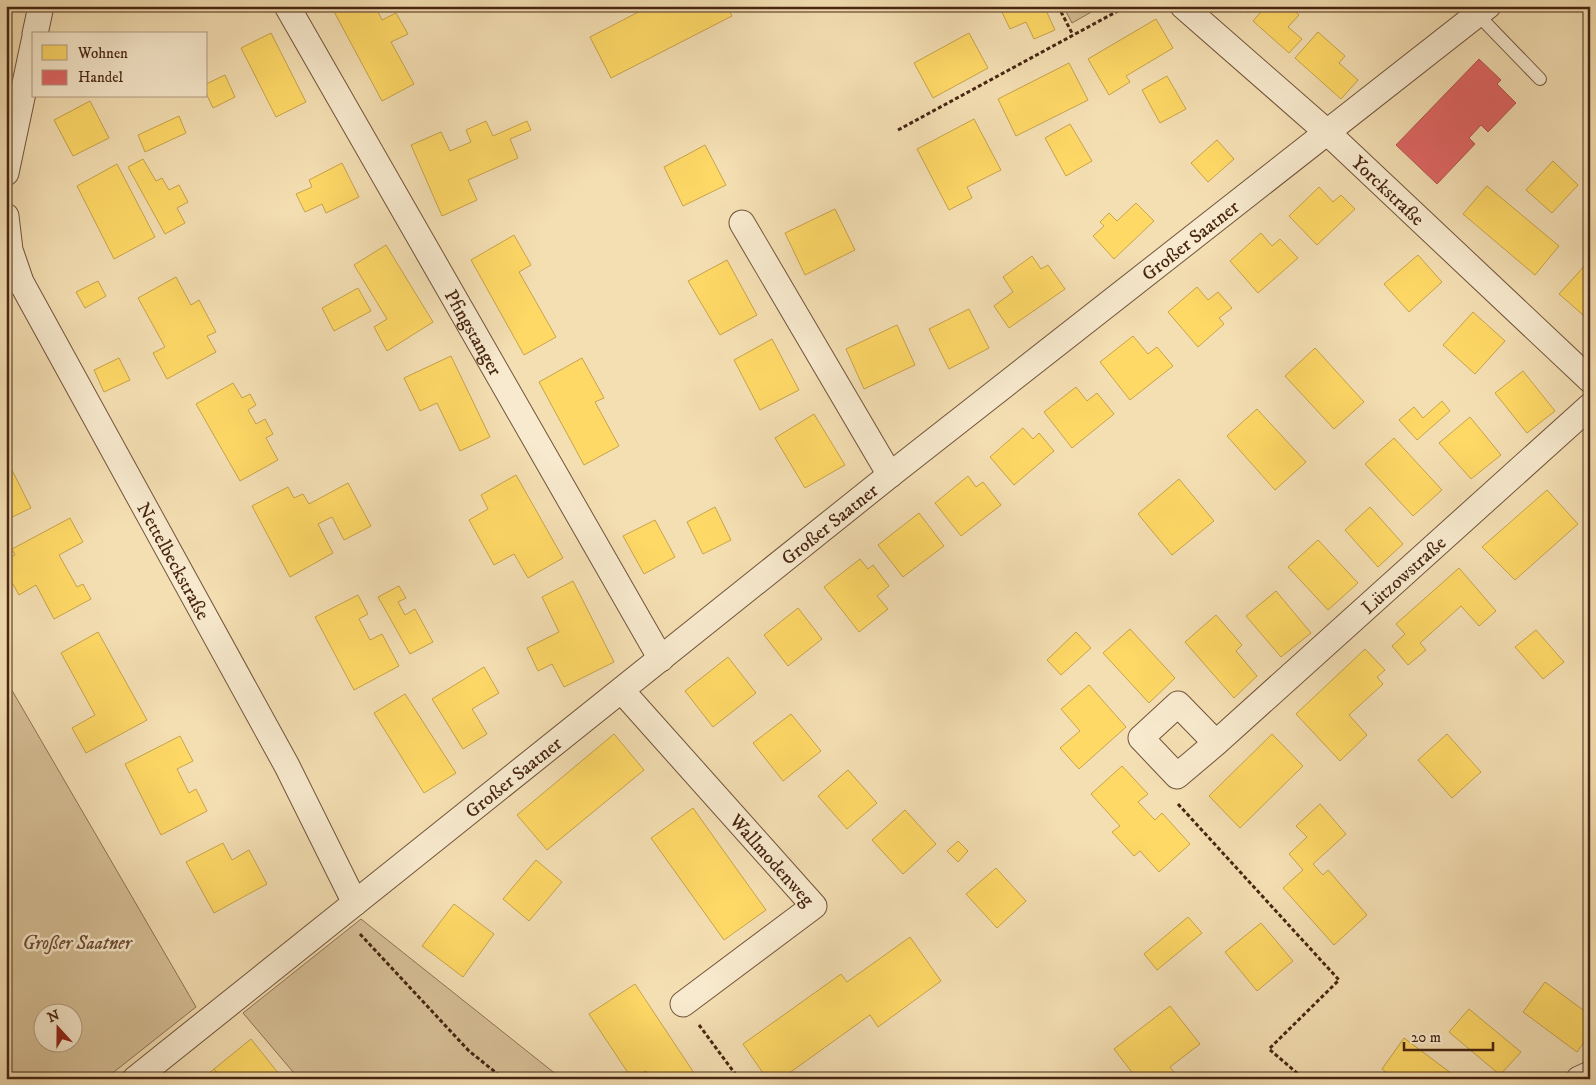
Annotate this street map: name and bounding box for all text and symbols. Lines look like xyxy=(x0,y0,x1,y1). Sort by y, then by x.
legend xyxy=(32,32,208,98)
text: Wohnen xyxy=(77,44,128,63)
text: Handel xyxy=(78,68,123,87)
street label: Yorckstraße xyxy=(1346,151,1429,231)
street label: Großer Saatner xyxy=(1138,196,1244,286)
street label: Pfingstanger xyxy=(439,286,506,380)
street label: Großer Saatner xyxy=(777,479,883,570)
street label: Nettelbeckstraße xyxy=(131,499,214,624)
street label: Lützowstraße xyxy=(1357,532,1451,619)
street label: Großer Saatner xyxy=(461,732,567,823)
street label: Wallmodenweg xyxy=(724,809,819,912)
park label: Großer Saatner xyxy=(22,932,134,955)
north arrow xyxy=(32,1002,82,1052)
text: N xyxy=(45,1006,63,1027)
scale bar xyxy=(1404,1020,1492,1052)
text: 20 m xyxy=(1411,1028,1441,1047)

